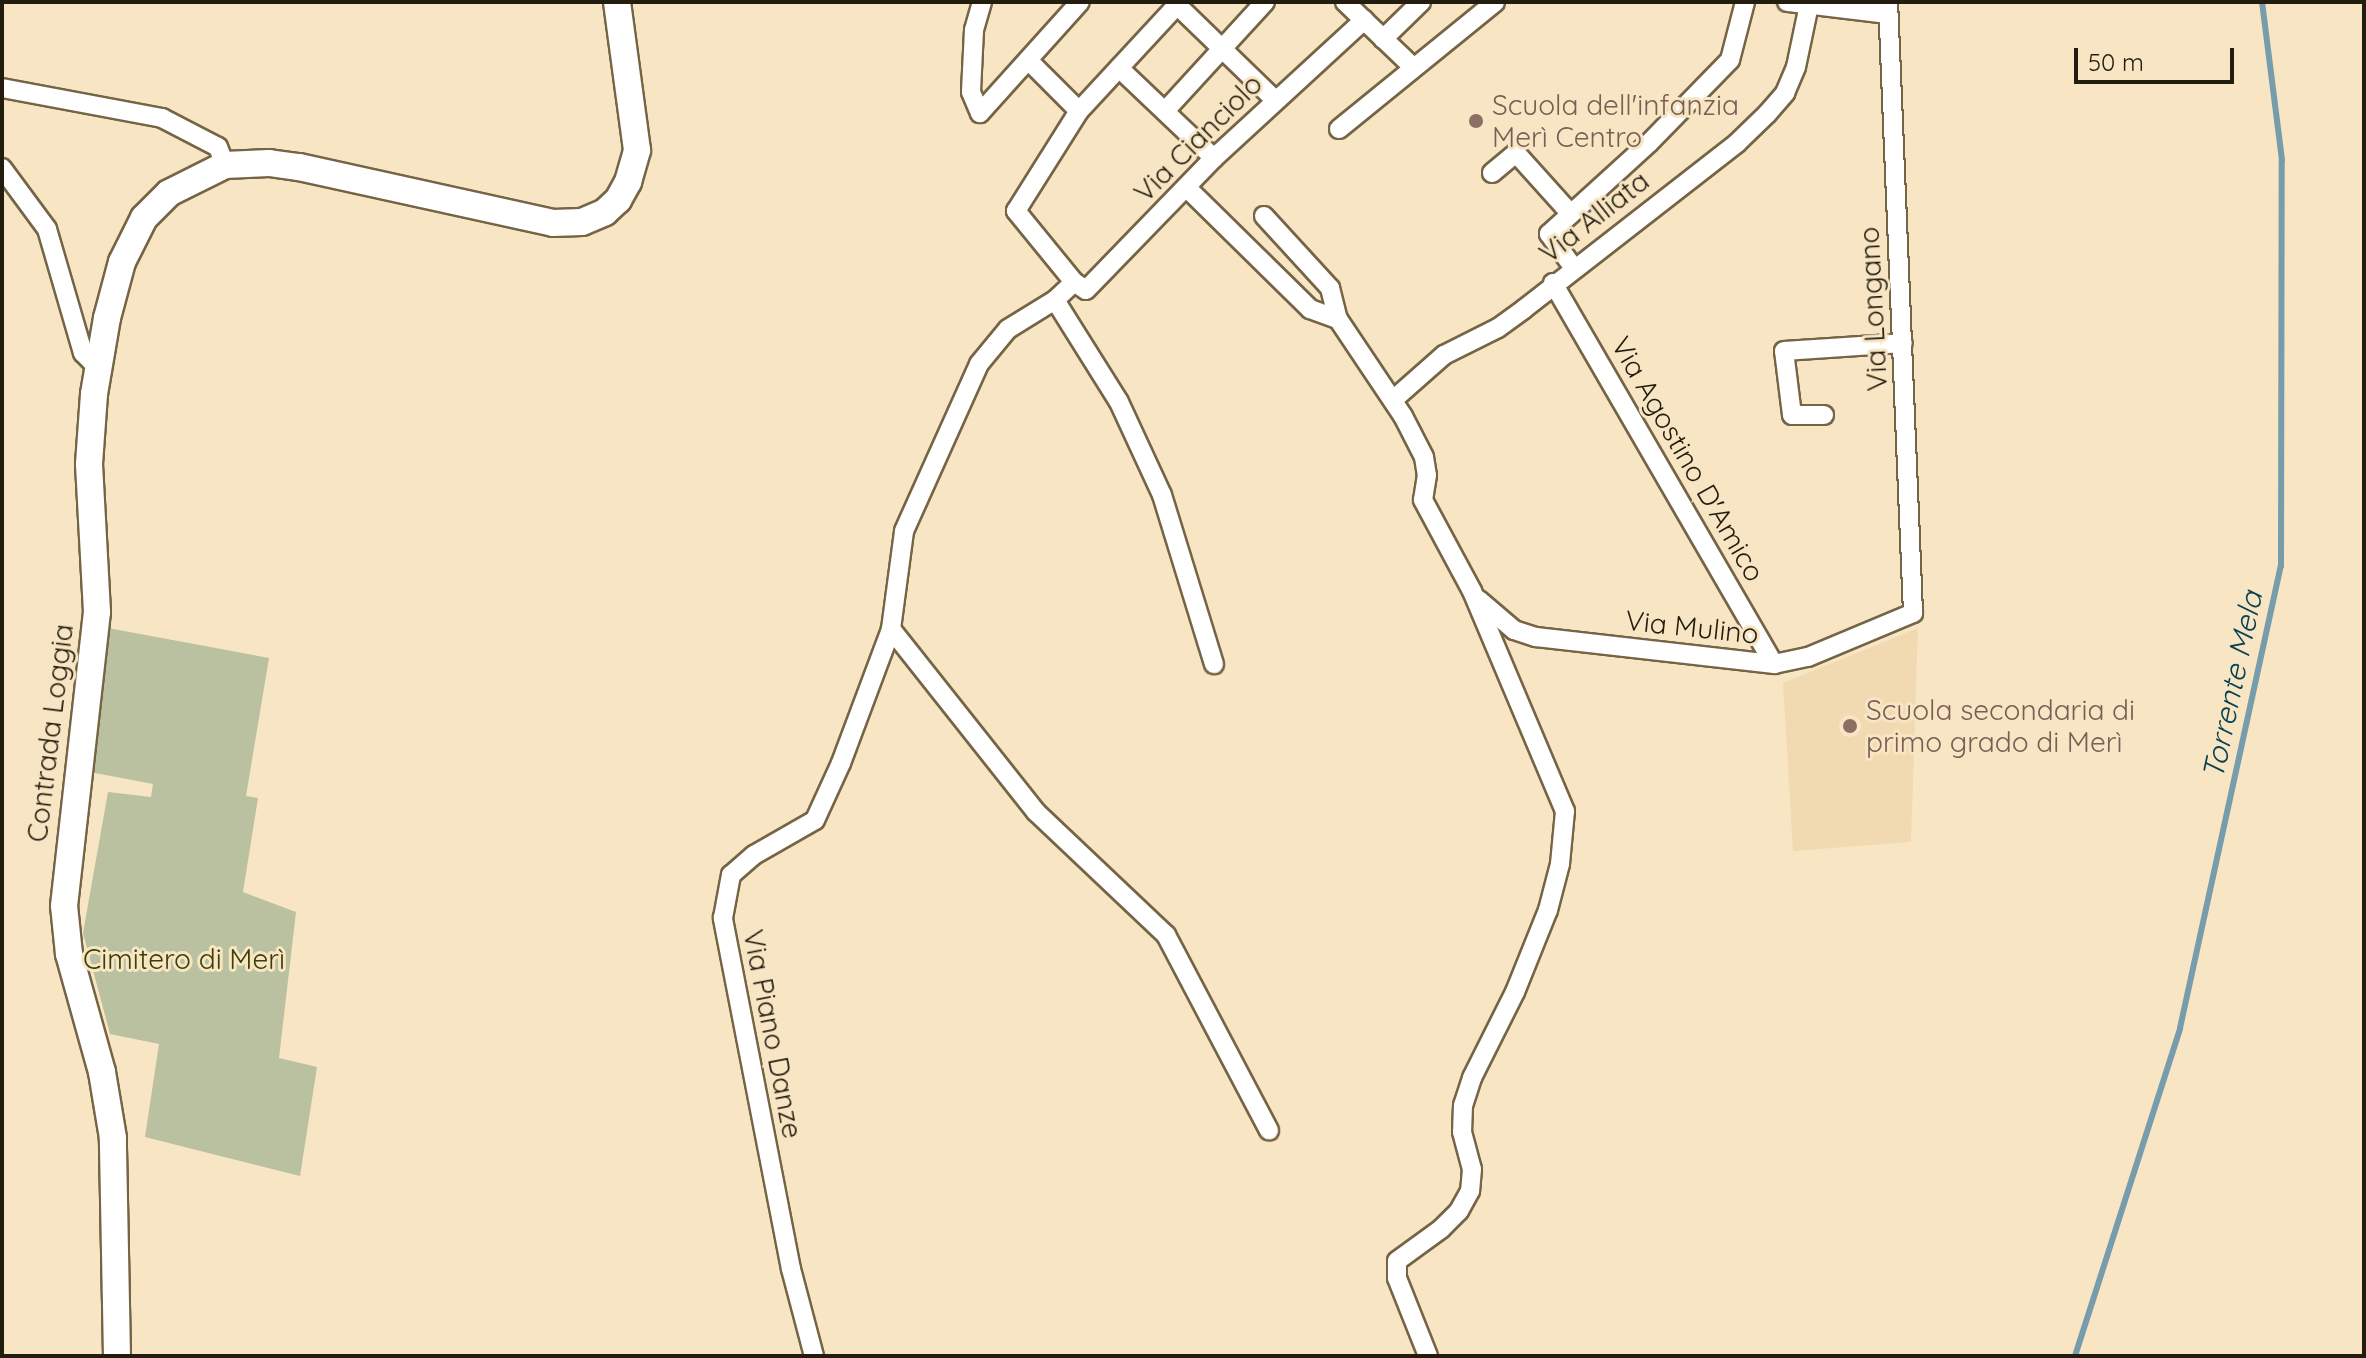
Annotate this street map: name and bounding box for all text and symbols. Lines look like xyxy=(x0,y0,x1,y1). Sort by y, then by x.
scale bar xyxy=(2078,32,2238,82)
text: 50 m xyxy=(2088,47,2144,77)
street label: Via Cianciolo xyxy=(1127,67,1269,209)
place label: Scuola dell'infanzia Merì Centro xyxy=(1492,88,1739,154)
marker: Scuola dell'infanzia Merì Centro xyxy=(1467,112,1485,130)
street label: Via Alliata xyxy=(1533,164,1655,270)
street label: Via Longano xyxy=(1852,226,1894,392)
street label: Via Agostino D'Amico xyxy=(1604,331,1772,587)
water label: Torrente Mela xyxy=(2194,588,2270,782)
street label: Via Mulino xyxy=(1624,603,1760,651)
street label: Contrada Loggia xyxy=(20,622,80,844)
place label: Scuola secondaria di primo grado di Merì xyxy=(1866,693,2135,759)
marker: Scuola secondaria di primo grado di Merì xyxy=(1841,717,1859,735)
street label: Via Piano Danze xyxy=(736,927,810,1141)
park label: Cimitero di Merì xyxy=(83,942,285,976)

